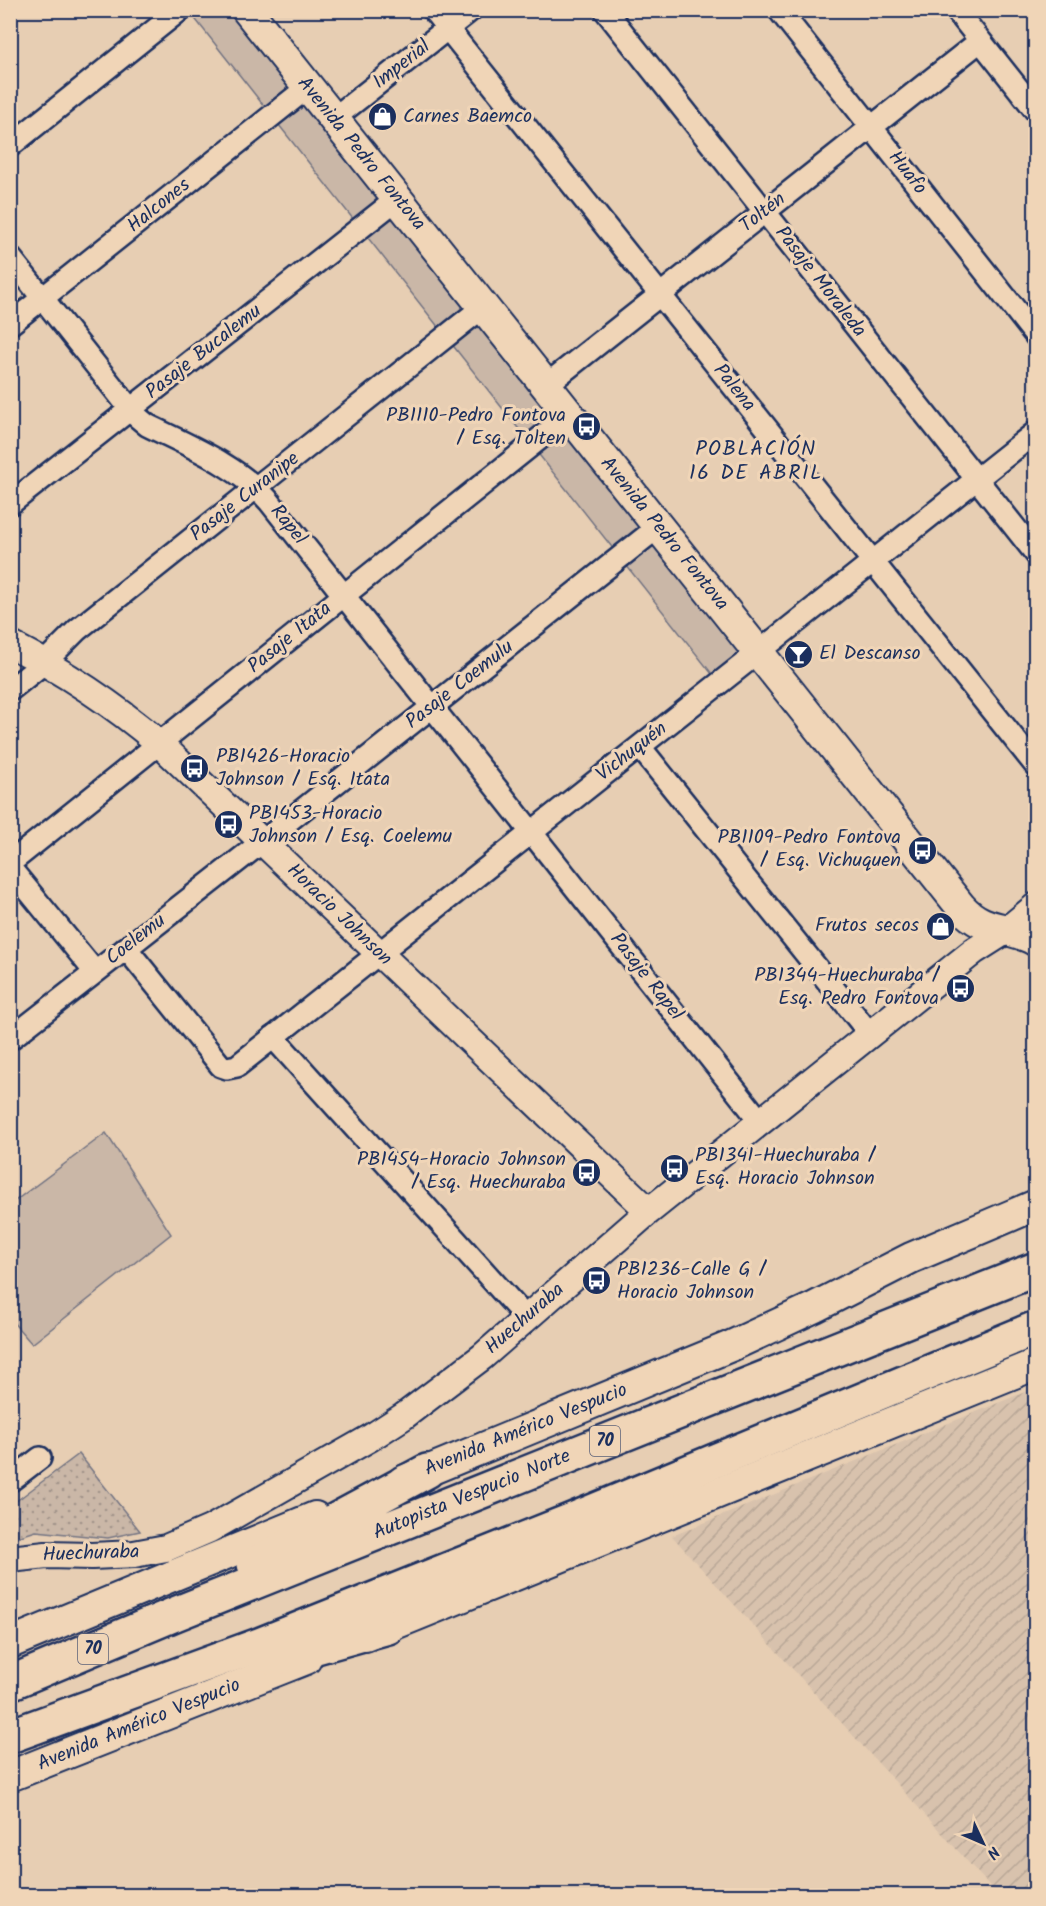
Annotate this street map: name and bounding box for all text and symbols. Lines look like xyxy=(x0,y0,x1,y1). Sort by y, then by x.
street label: Imperial xyxy=(366,32,438,98)
street label: Avenida Pedro Fontova xyxy=(289,70,433,238)
shop icon: Carnes Baemco xyxy=(366,101,398,133)
place label: Carnes Baemco xyxy=(403,101,532,133)
street label: Huafo xyxy=(879,144,935,202)
street label: Halcones xyxy=(120,170,198,242)
street label: Toltén xyxy=(733,184,793,242)
street label: Pasaje Moraleda xyxy=(766,219,874,345)
street label: Pasaje Bucalemu xyxy=(139,296,269,408)
street label: Palena xyxy=(705,357,763,419)
place label: PB1110-Pedro Fontova / Esq. Tolten xyxy=(386,400,566,455)
bus stop icon: PB1110-Pedro Fontova / Esq. Tolten xyxy=(571,411,603,443)
district label: POBLACIÓN 16 DE ABRIL xyxy=(689,433,823,490)
street label: Pasaje Curanipe xyxy=(183,444,307,550)
street label: Avenida Pedro Fontova xyxy=(592,450,736,618)
street label: Rapel xyxy=(262,498,315,552)
street label: Pasaje Itata xyxy=(241,594,339,682)
street label: Pasaje Coemulu xyxy=(399,632,522,738)
bar icon: El Descanso xyxy=(782,638,814,670)
place label: El Descanso xyxy=(819,638,921,670)
street label: Vichuquén xyxy=(589,714,675,790)
place label: PB1426-Horacio Johnson / Esq. Itata xyxy=(216,741,390,796)
bus stop icon: PB1426-Horacio Johnson / Esq. Itata xyxy=(179,753,211,785)
place label: PB1453-Horacio Johnson / Esq. Coelemu xyxy=(249,798,452,853)
bus stop icon: PB1453-Horacio Johnson / Esq. Coelemu xyxy=(212,809,244,841)
place label: PB1109-Pedro Fontova / Esq. Vichuquen xyxy=(718,822,901,877)
bus stop icon: PB1109-Pedro Fontova / Esq. Vichuquen xyxy=(906,834,938,866)
street label: Horacio Johnson xyxy=(279,856,399,974)
street label: Coelemu xyxy=(99,906,174,974)
place label: Frutos secos xyxy=(815,910,919,942)
shop icon: Frutos secos xyxy=(924,910,956,942)
street label: Pasaje Rapel xyxy=(601,926,691,1028)
place label: PB1344-Huechuraba / Esq. Pedro Fontova xyxy=(754,960,941,1015)
bus stop icon: PB1344-Huechuraba / Esq. Pedro Fontova xyxy=(944,972,976,1004)
place label: PB1341-Huechuraba / Esq. Horacio Johnson xyxy=(695,1140,877,1195)
place label: PB1454-Horacio Johnson / Esq. Huechuraba xyxy=(357,1144,566,1199)
bus stop icon: PB1341-Huechuraba / Esq. Horacio Johnson xyxy=(658,1152,690,1184)
bus stop icon: PB1454-Horacio Johnson / Esq. Huechuraba xyxy=(571,1156,603,1188)
place label: PB1236-Calle G / Horacio Johnson xyxy=(617,1254,768,1309)
bus stop icon: PB1236-Calle G / Horacio Johnson xyxy=(580,1265,612,1297)
street label: Huechuraba xyxy=(478,1275,572,1363)
street label: Avenida Américo Vespucio xyxy=(420,1375,632,1485)
road number: 70 xyxy=(590,1426,620,1456)
street label: Autopista Vespucio Norte xyxy=(368,1441,576,1549)
street label: Huechuraba xyxy=(42,1536,140,1572)
road number: 70 xyxy=(78,1634,108,1664)
street label: Avenida Américo Vespucio xyxy=(33,1670,245,1780)
north arrow xyxy=(953,1813,1013,1873)
text: N xyxy=(980,1840,1005,1865)

